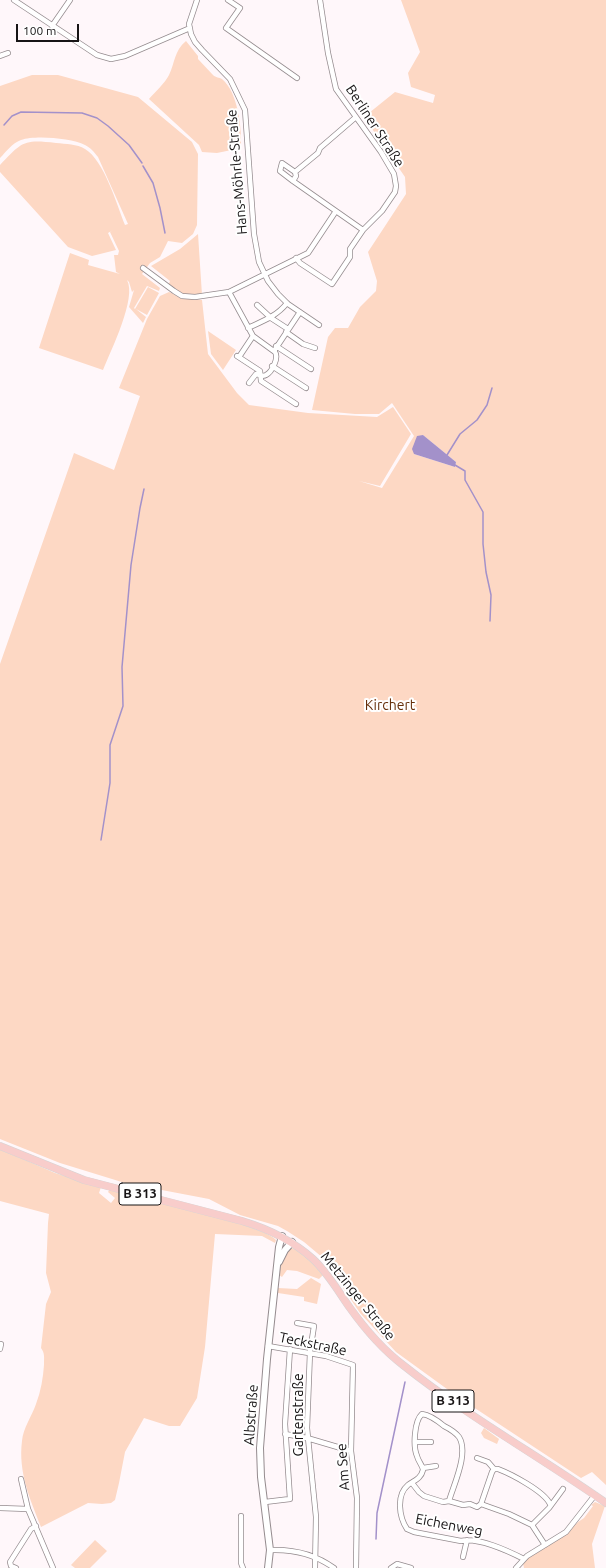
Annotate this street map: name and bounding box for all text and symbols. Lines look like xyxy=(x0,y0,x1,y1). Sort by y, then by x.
scale bar xyxy=(18,16,81,42)
text: 100 m xyxy=(23,24,56,37)
street label: Berliner Straße xyxy=(342,82,408,170)
street label: Hans-Möhrle-Straße xyxy=(223,109,251,235)
park label: Kirchert xyxy=(365,697,415,713)
road number: B 313 xyxy=(119,1183,161,1205)
street label: Metzinger Straße xyxy=(317,1248,399,1344)
street label: Teckstraße xyxy=(278,1329,348,1359)
street label: Gartenstraße xyxy=(290,1373,306,1457)
street label: Albstraße xyxy=(240,1384,262,1446)
road number: B 313 xyxy=(432,1390,474,1412)
street label: Am See xyxy=(333,1443,353,1491)
street label: Eichenweg xyxy=(414,1510,484,1540)

